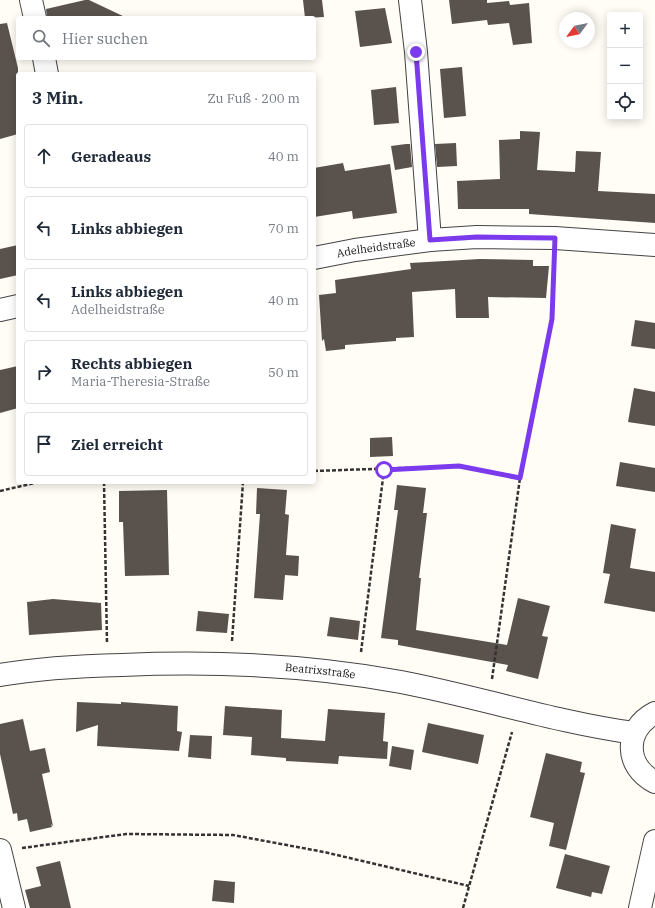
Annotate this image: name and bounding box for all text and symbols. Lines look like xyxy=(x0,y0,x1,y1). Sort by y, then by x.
north arrow xyxy=(559,12,595,48)
map controls xyxy=(607,12,643,120)
button: + xyxy=(607,12,643,48)
search box xyxy=(16,16,316,60)
icon: search xyxy=(30,27,52,49)
text: Hier suchen xyxy=(62,29,148,48)
route end xyxy=(407,43,425,61)
button: − xyxy=(607,48,643,84)
button: locate xyxy=(607,84,643,120)
text: 3 Min. xyxy=(32,87,83,109)
text: Zu Fuß · 200 m xyxy=(207,90,300,107)
icon: ahead xyxy=(33,145,55,167)
text: Geradeaus xyxy=(71,147,151,166)
text: 40 m xyxy=(268,148,299,165)
icon: left xyxy=(33,217,55,239)
text: Links abbiegen xyxy=(71,219,183,238)
text: 70 m xyxy=(268,220,299,237)
street label: Adelheidstraße xyxy=(336,235,416,260)
text: Links abbiegen xyxy=(71,282,183,301)
icon: left xyxy=(33,289,55,311)
text: 40 m xyxy=(268,292,299,309)
text: Adelheidstraße xyxy=(71,301,165,318)
text: Rechts abbiegen xyxy=(71,354,192,373)
icon: right xyxy=(33,361,55,383)
text: 50 m xyxy=(268,364,299,381)
text: Maria-Theresia-Straße xyxy=(71,373,210,390)
icon: arrive xyxy=(33,433,55,455)
text: Ziel erreicht xyxy=(71,435,163,454)
route start xyxy=(375,461,393,479)
street label: Beatrixstraße xyxy=(284,660,356,682)

